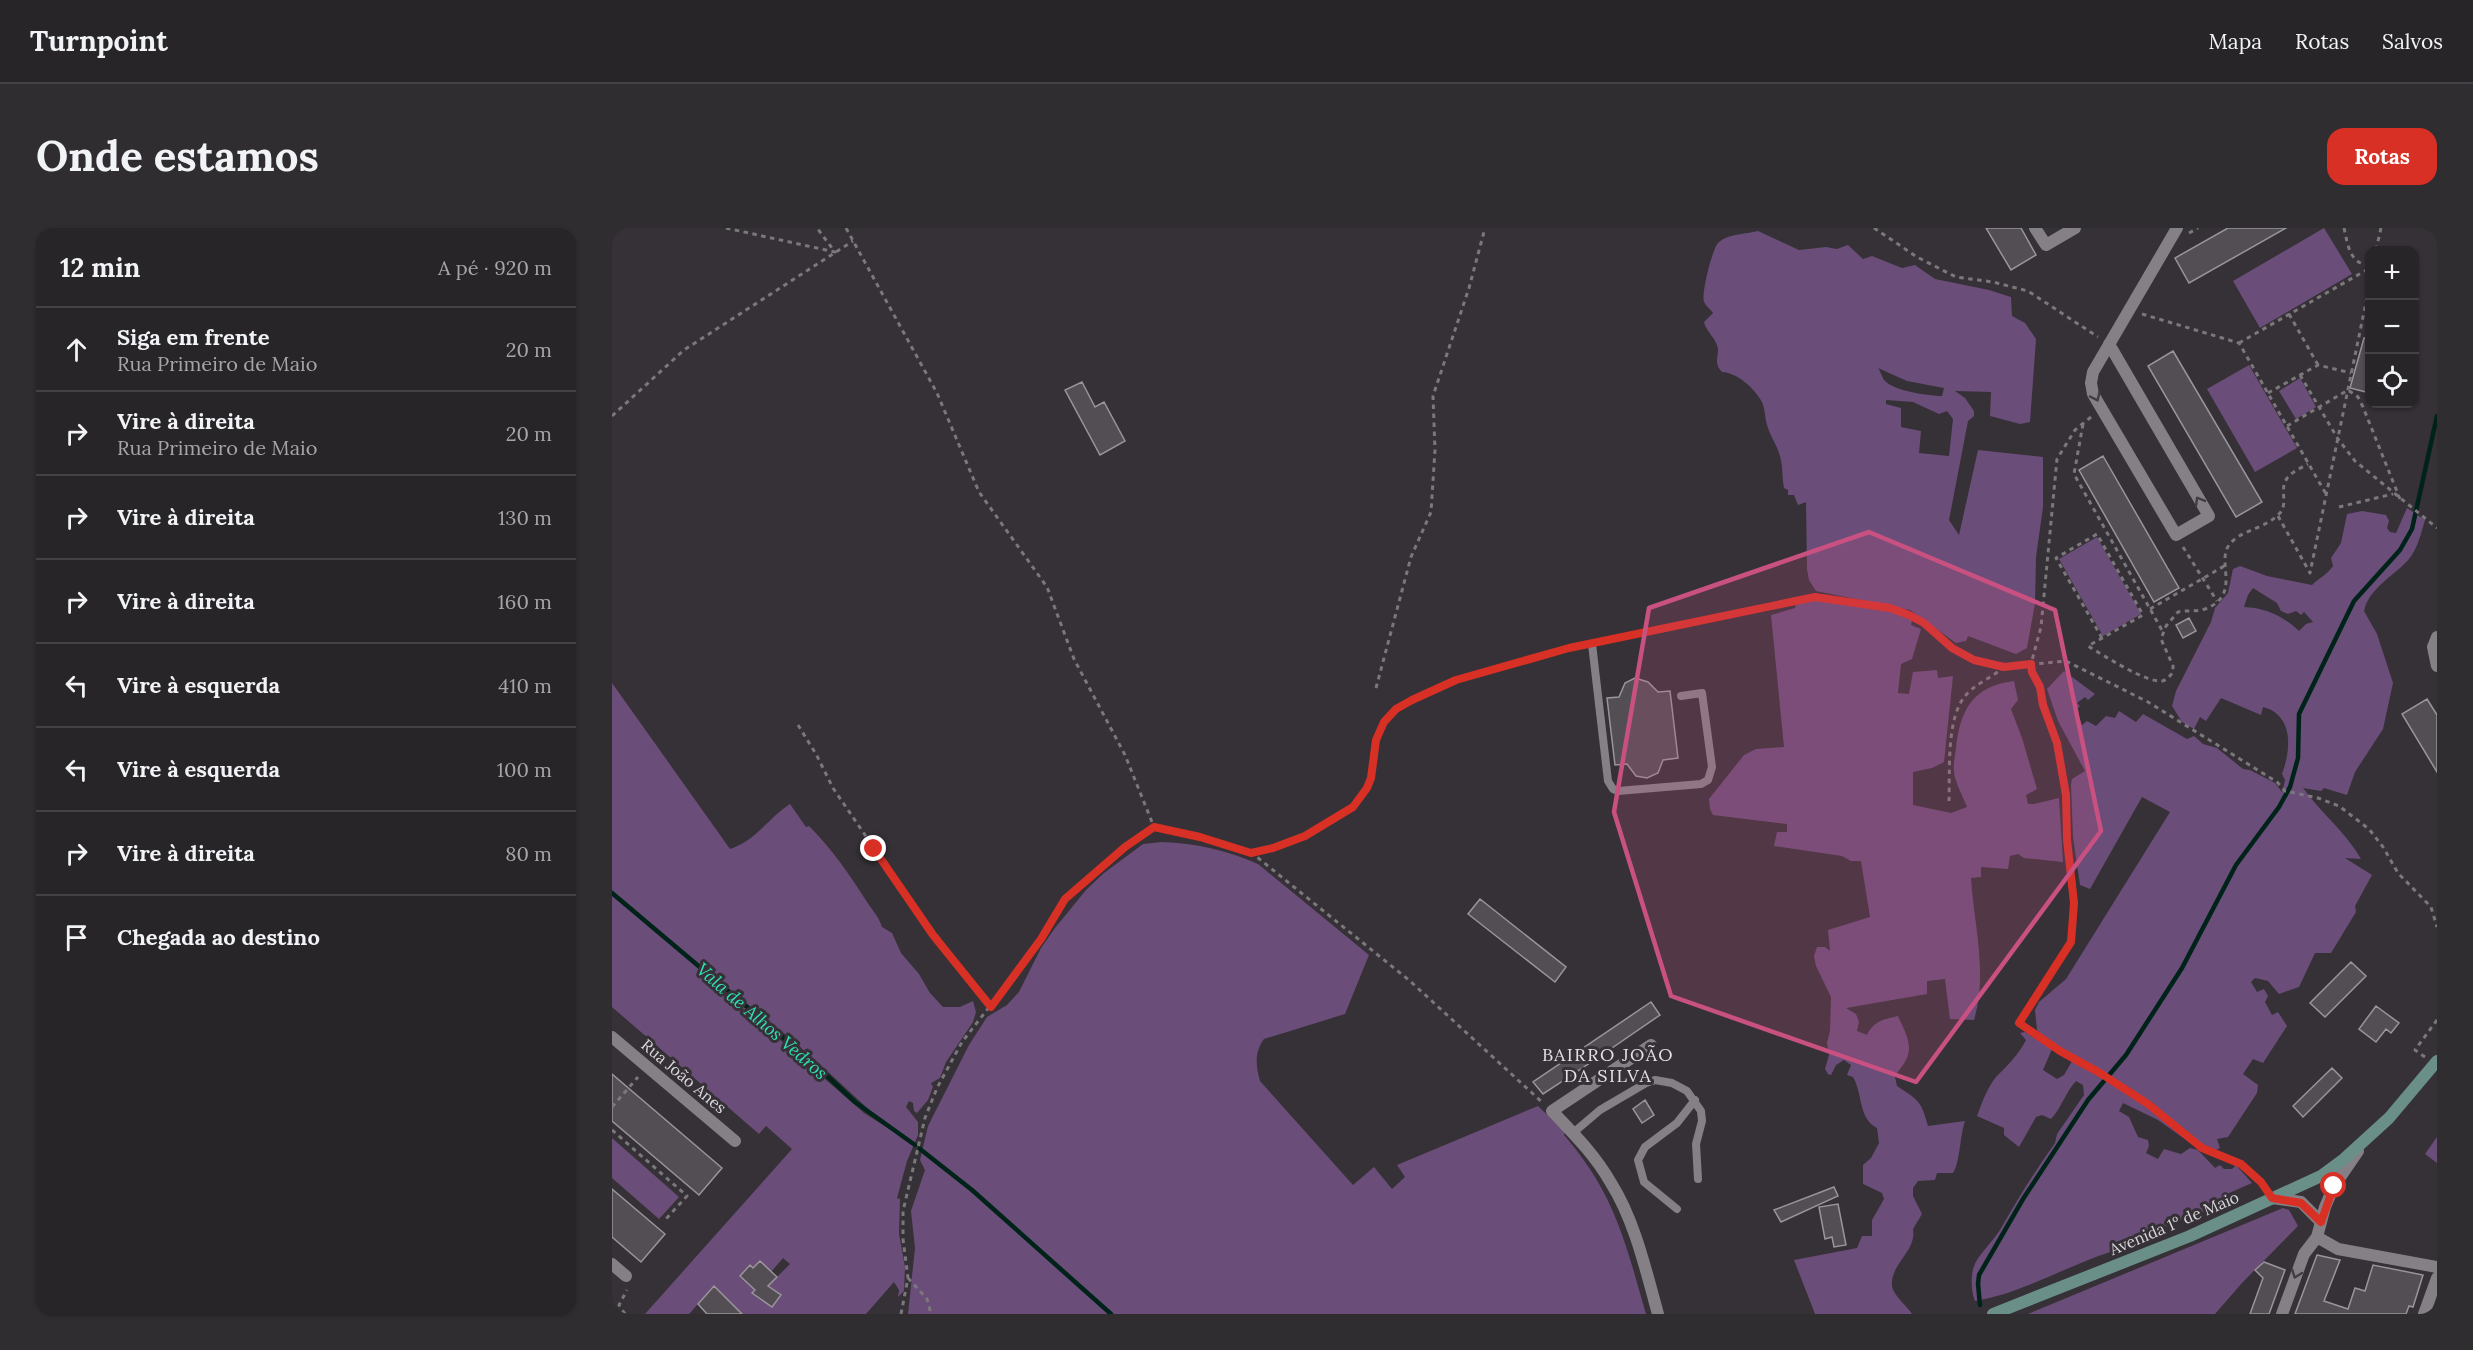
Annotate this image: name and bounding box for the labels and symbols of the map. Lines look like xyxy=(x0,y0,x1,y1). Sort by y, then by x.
one-way arrow xyxy=(2089,391,2101,402)
one-way arrow xyxy=(2195,496,2207,507)
route end xyxy=(860,835,886,861)
water label: Vala de Alhos Vedros xyxy=(692,958,832,1084)
street label: Rua João Anes xyxy=(637,1035,731,1117)
district label: BAIRRO JOÃO DA SILVA xyxy=(1542,1043,1674,1087)
route start xyxy=(2320,1172,2346,1198)
street label: Avenida 1º de Maio xyxy=(2105,1187,2242,1260)
one-way arrow xyxy=(2291,1268,2304,1279)

